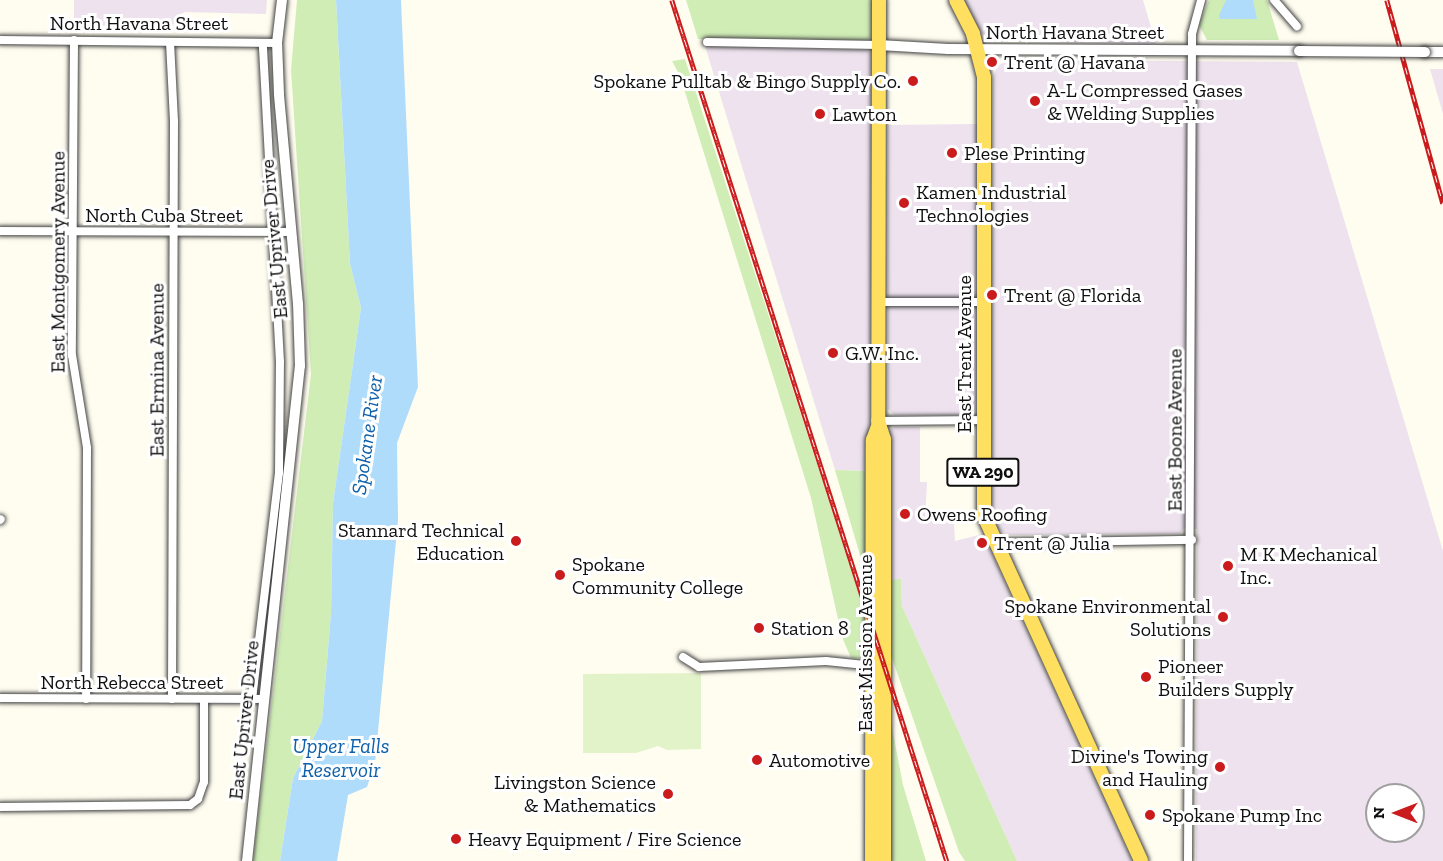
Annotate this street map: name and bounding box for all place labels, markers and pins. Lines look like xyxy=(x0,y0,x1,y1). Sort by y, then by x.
place label: Trent @ Havana xyxy=(1004,50,1145,74)
marker: Trent @ Havana xyxy=(985,55,999,69)
place label: Spokane Pulltab & Bingo Supply Co. xyxy=(593,69,901,93)
marker: Spokane Pulltab & Bingo Supply Co. xyxy=(906,74,920,88)
place label: A-L Compressed Gases & Welding Supplies xyxy=(1047,78,1243,125)
marker: A-L Compressed Gases & Welding Supplies xyxy=(1028,94,1042,108)
place label: Lawton xyxy=(832,102,897,126)
marker: Lawton xyxy=(813,107,827,121)
place label: Plese Printing xyxy=(964,141,1085,165)
marker: Plese Printing xyxy=(945,146,959,160)
place label: Kamen Industrial Technologies xyxy=(916,180,1066,227)
marker: Kamen Industrial Technologies xyxy=(897,196,911,210)
place label: Trent @ Florida xyxy=(1004,283,1141,307)
marker: Trent @ Florida xyxy=(985,288,999,302)
place label: G.W. Inc. xyxy=(845,341,919,365)
marker: G.W. Inc. xyxy=(826,346,840,360)
place label: Owens Roofing xyxy=(917,502,1047,526)
marker: Owens Roofing xyxy=(898,507,912,521)
place label: Stannard Technical Education xyxy=(338,518,504,565)
place label: Trent @ Julia xyxy=(994,531,1110,555)
marker: Stannard Technical Education xyxy=(509,534,523,548)
marker: Trent @ Julia xyxy=(975,536,989,550)
place label: M K Mechanical Inc. xyxy=(1240,542,1378,589)
place label: Spokane Community College xyxy=(572,552,744,599)
marker: M K Mechanical Inc. xyxy=(1221,559,1235,573)
marker: Spokane Community College xyxy=(553,568,567,582)
place label: Spokane Environmental Solutions xyxy=(1004,594,1211,641)
marker: Spokane Environmental Solutions xyxy=(1216,610,1230,624)
place label: Station 8 xyxy=(771,616,849,640)
marker: Station 8 xyxy=(752,621,766,635)
place label: Pioneer Builders Supply xyxy=(1158,654,1293,701)
marker: Pioneer Builders Supply xyxy=(1139,670,1153,684)
place label: Divine's Towing and Hauling xyxy=(1070,744,1208,791)
place label: Automotive xyxy=(769,748,870,772)
marker: Automotive xyxy=(750,753,764,767)
marker: Divine's Towing and Hauling xyxy=(1213,760,1227,774)
place label: Livingston Science & Mathematics xyxy=(494,771,656,818)
marker: Livingston Science & Mathematics xyxy=(661,787,675,801)
place label: Spokane Pump Inc xyxy=(1162,803,1322,827)
marker: Spokane Pump Inc xyxy=(1143,808,1157,822)
place label: Heavy Equipment / Fire Science xyxy=(468,827,742,851)
marker: Heavy Equipment / Fire Science xyxy=(449,832,463,846)

